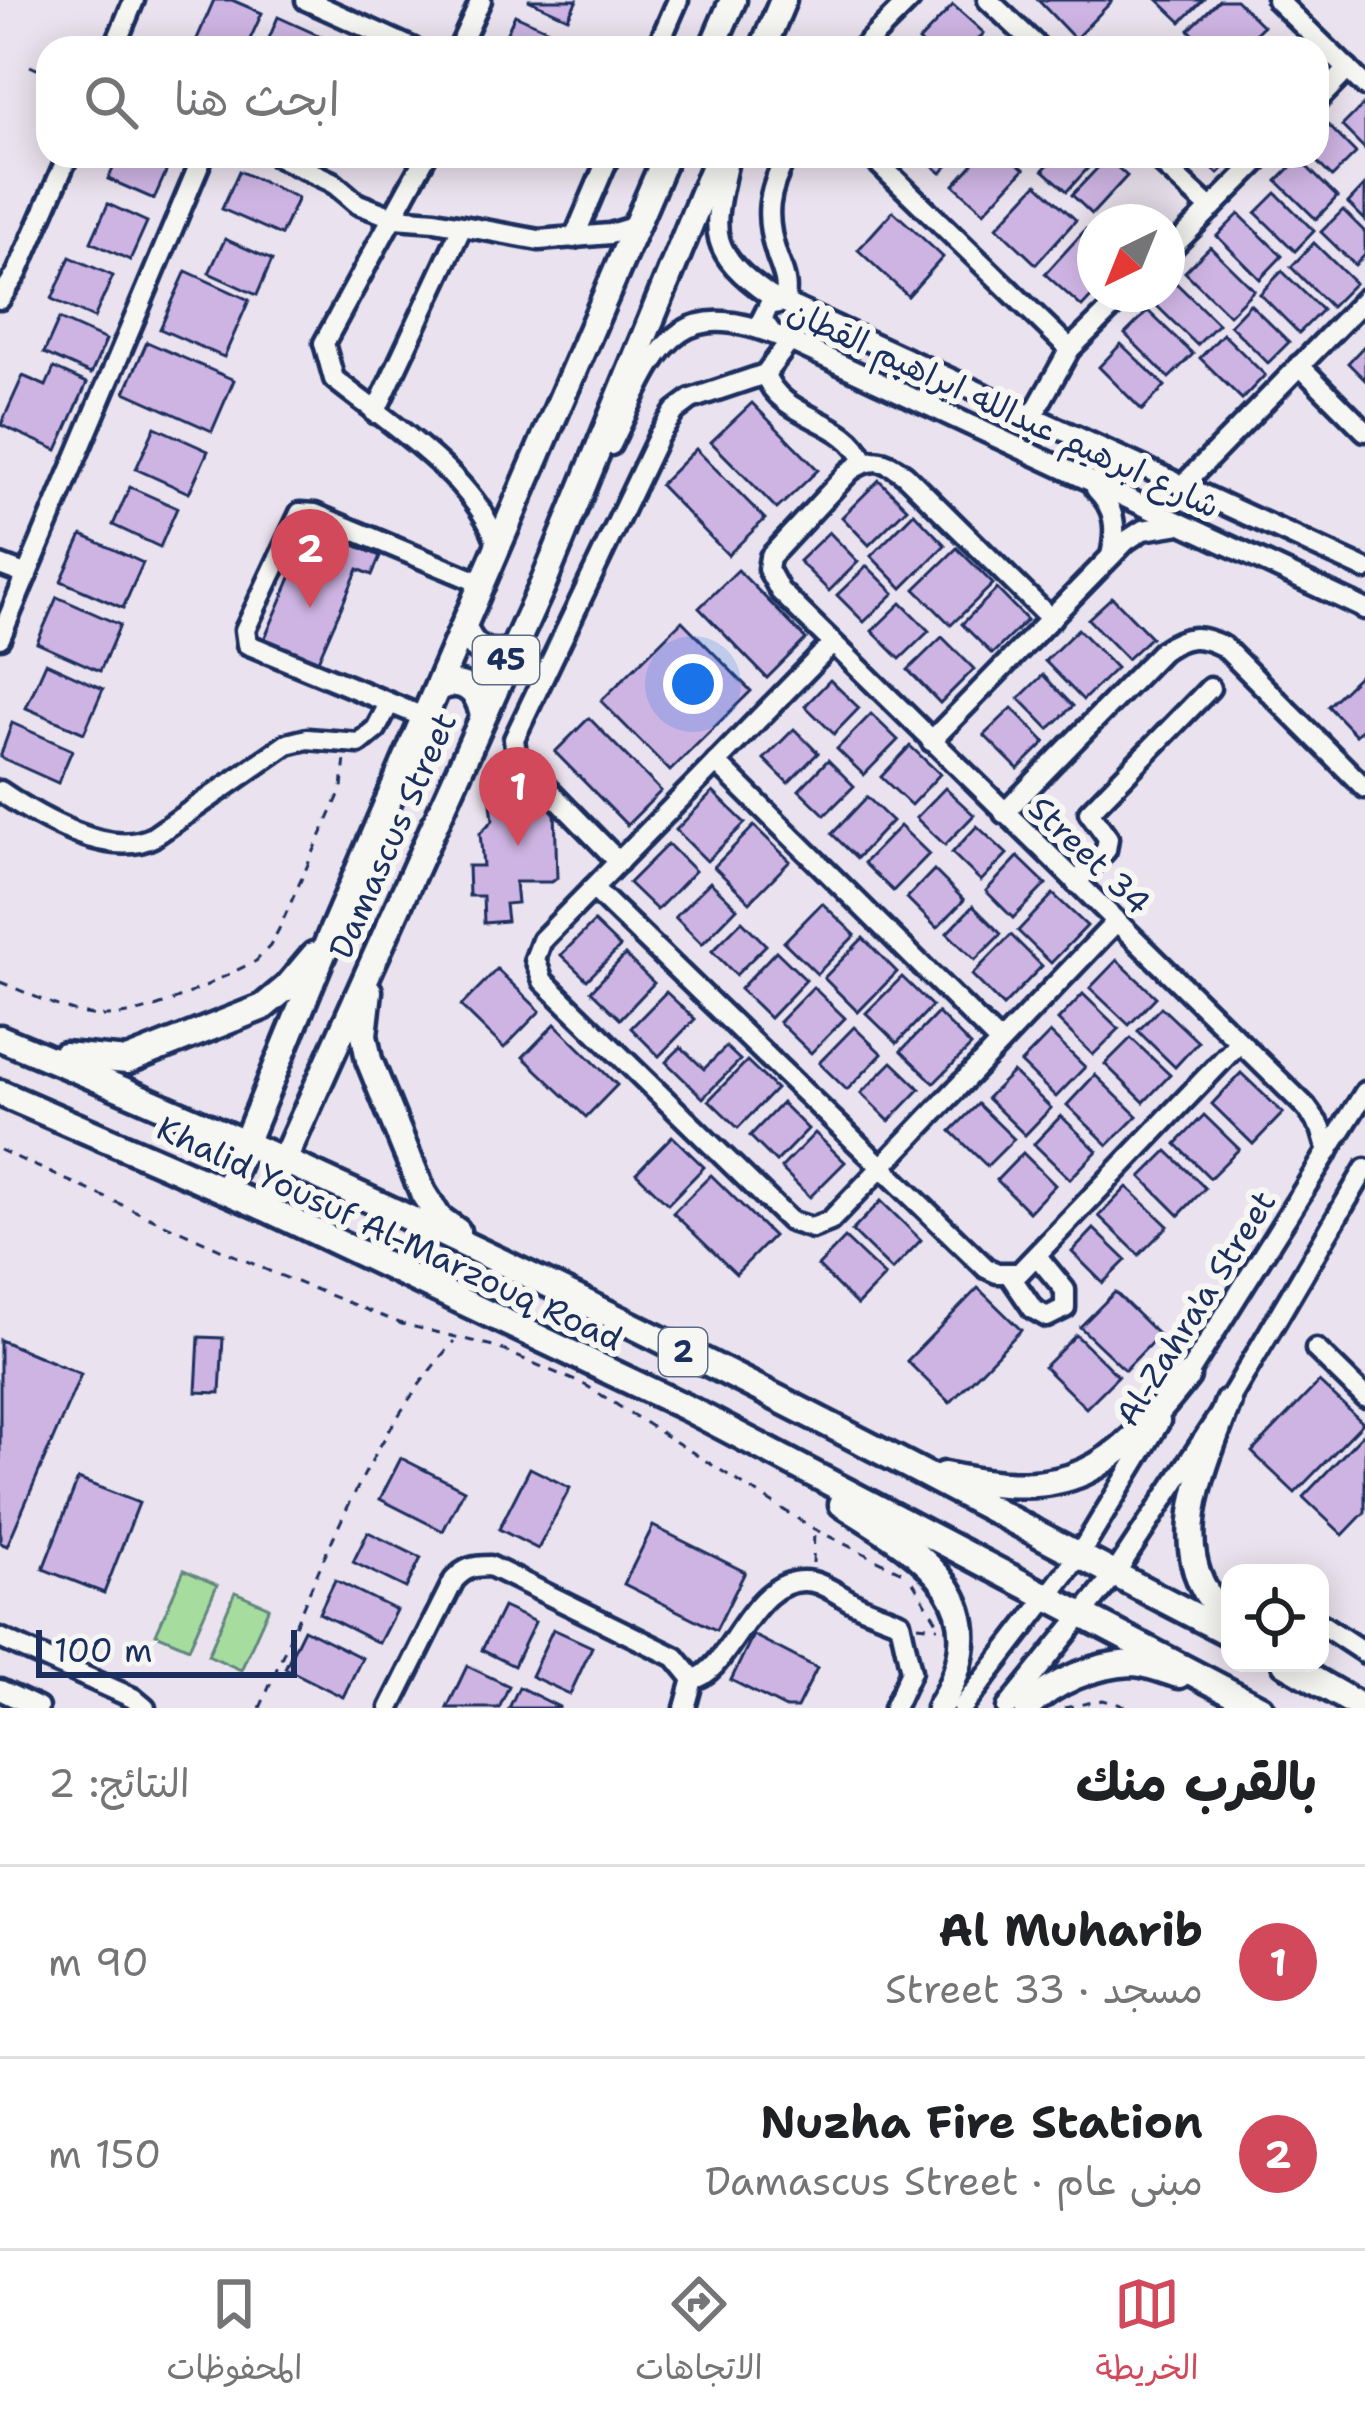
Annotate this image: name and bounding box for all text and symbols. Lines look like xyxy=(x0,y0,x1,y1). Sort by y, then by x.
search box xyxy=(36,36,1329,168)
icon: search xyxy=(78,69,144,135)
text: ابحث هنا xyxy=(174,69,340,129)
north arrow xyxy=(1077,204,1185,312)
street label: شارع ابرهيم عبدالله ابراهيم القطان xyxy=(779,288,1227,531)
pin: 2 xyxy=(271,509,349,608)
road number: 45 xyxy=(473,636,539,684)
your location xyxy=(663,654,723,714)
street label: Damascus Street xyxy=(318,705,467,965)
pin: 1 xyxy=(479,747,557,846)
street label: Street 34 xyxy=(1019,786,1160,925)
street label: Khalid Yousuf Al-Marzouq Road xyxy=(150,1106,630,1361)
street label: Al-Zahra'a Street xyxy=(1105,1182,1286,1435)
road number: 2 xyxy=(659,1328,707,1376)
map controls xyxy=(1221,1564,1329,1672)
button: locate xyxy=(1221,1564,1329,1672)
scale bar xyxy=(36,1624,297,1677)
text: 100 m xyxy=(54,1628,153,1673)
text: بالقرب منك xyxy=(1076,1748,1317,1816)
text: النتائج: 2 xyxy=(48,1757,190,1809)
text: Al Muharib xyxy=(939,1900,1203,1960)
text: 90 m xyxy=(48,1936,149,1988)
text: 1 xyxy=(1269,1936,1287,1988)
text: مسجد · Street 33 xyxy=(885,1963,1203,2015)
text: Nuzha Fire Station xyxy=(760,2092,1203,2152)
text: 150 m xyxy=(48,2128,161,2180)
text: 2 xyxy=(1264,2128,1292,2180)
text: مبنى عام · Damascus Street xyxy=(705,2155,1203,2207)
tab: المحفوظات xyxy=(166,2271,302,2397)
tab: الاتجاهات xyxy=(635,2271,763,2397)
tab: الخريطة xyxy=(1096,2271,1199,2397)

